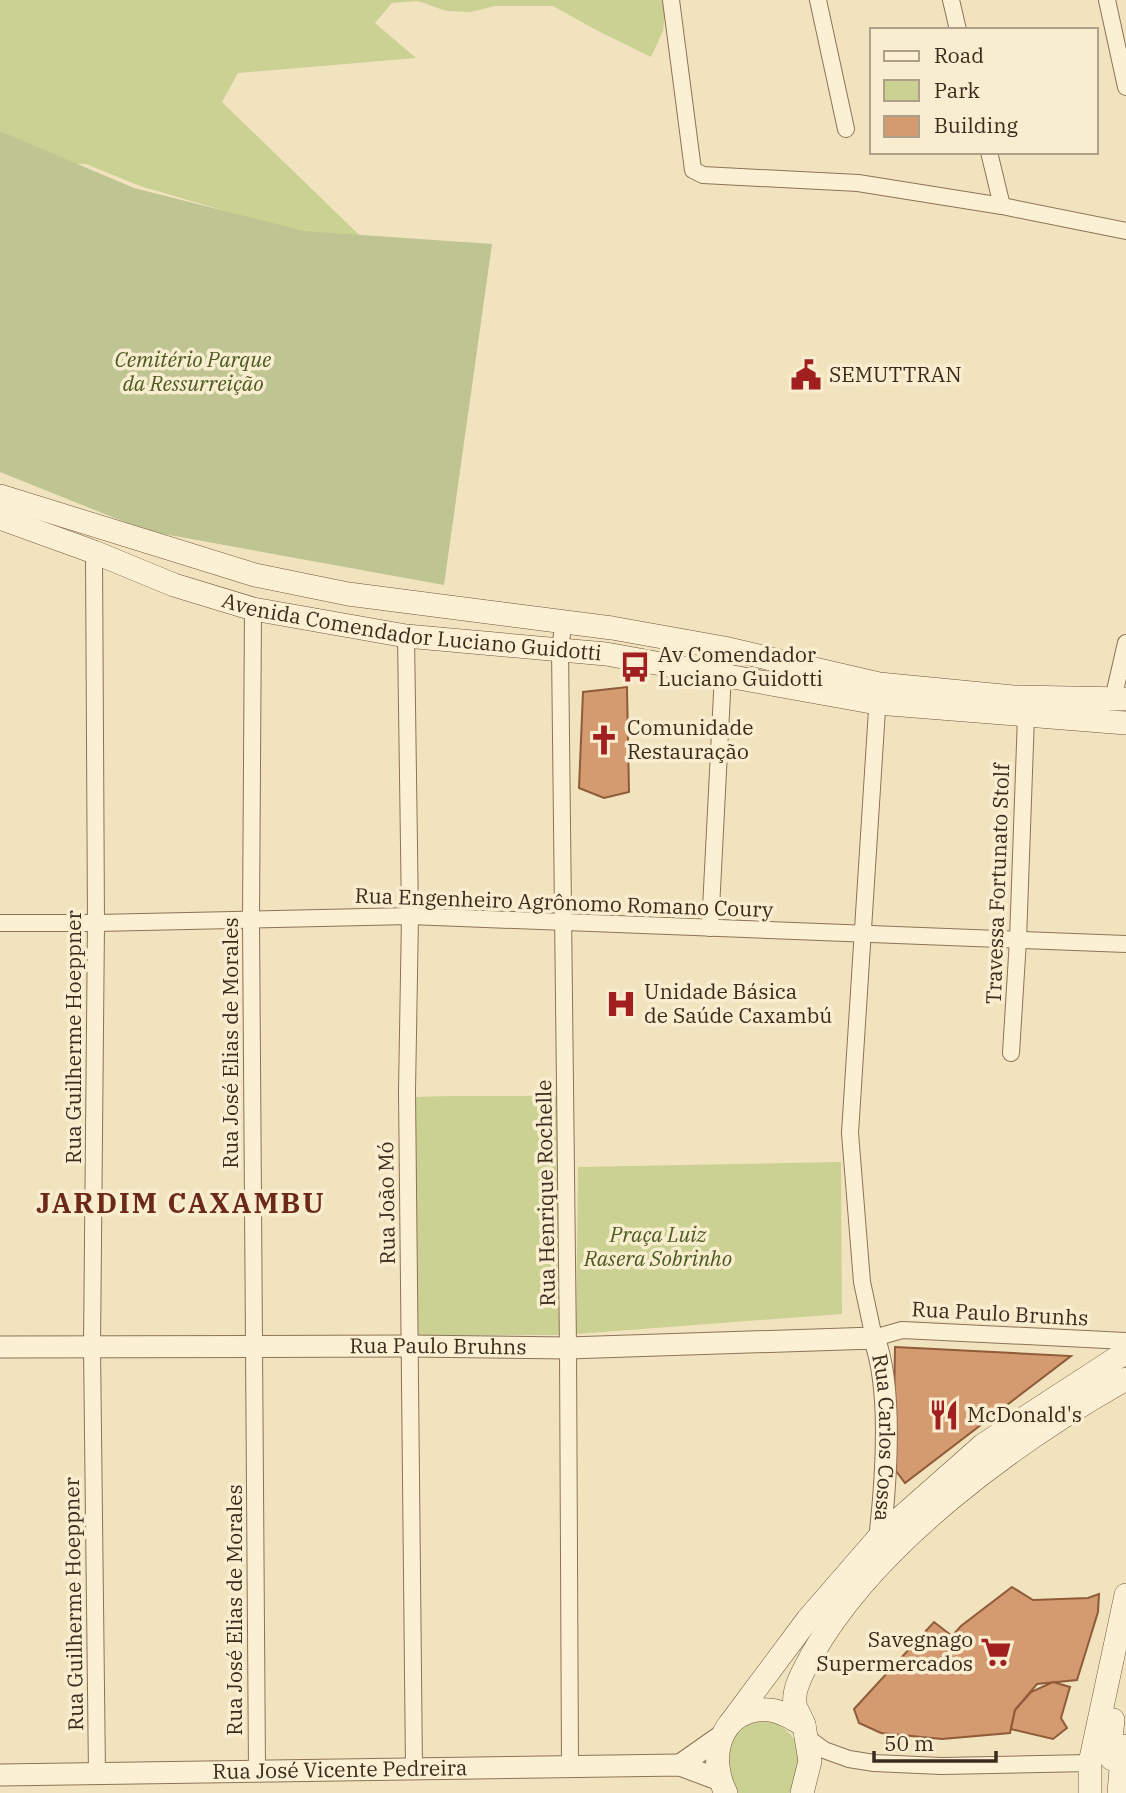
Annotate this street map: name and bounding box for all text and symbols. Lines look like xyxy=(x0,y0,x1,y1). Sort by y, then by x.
legend xyxy=(870,28,1098,154)
text: Road xyxy=(934,41,984,69)
text: Park xyxy=(934,76,981,104)
text: Building xyxy=(934,111,1019,139)
park label: Cemitério Parque da Ressurreição xyxy=(115,345,272,397)
public building icon: SEMUTTRAN xyxy=(789,358,823,392)
place label: SEMUTTRAN xyxy=(829,360,962,388)
street label: Avenida Comendador Luciano Guidotti xyxy=(219,585,603,667)
place label: Av Comendador Luciano Guidotti xyxy=(658,640,823,692)
bus stop icon: Av Comendador Luciano Guidotti xyxy=(618,650,652,684)
place label: Comunidade Restauração xyxy=(627,713,754,765)
church icon: Comunidade Restauração xyxy=(587,723,621,757)
street label: Travessa Fortunato Stolf xyxy=(979,761,1015,1005)
street label: Rua Engenheiro Agrônomo Romano Coury xyxy=(354,881,775,923)
street label: Rua Guilherme Hoeppner xyxy=(59,909,87,1164)
street label: Rua José Elias de Morales xyxy=(216,917,244,1169)
place label: Unidade Básica de Saúde Caxambú xyxy=(644,977,832,1029)
hospital icon: Unidade Básica de Saúde Caxambú xyxy=(604,987,638,1021)
street label: Rua Henrique Rochelle xyxy=(529,1079,561,1307)
street label: Rua João Mó xyxy=(371,1141,401,1265)
district label: JARDIM CAXAMBU xyxy=(36,1184,326,1221)
park label: Praça Luiz Rasera Sobrinho xyxy=(583,1220,732,1272)
street label: Rua Paulo Brunhs xyxy=(911,1294,1089,1332)
street label: Rua Paulo Bruhns xyxy=(349,1331,527,1360)
street label: Rua Carlos Cossa xyxy=(866,1351,901,1523)
restaurant icon: McDonald's xyxy=(927,1398,961,1432)
place label: McDonald's xyxy=(967,1400,1082,1428)
street label: Rua Guilherme Hoeppner xyxy=(57,1476,89,1731)
street label: Rua José Elias de Morales xyxy=(220,1484,248,1736)
place label: Savegnago Supermercados xyxy=(816,1625,973,1677)
supermarket icon: Savegnago Supermercados xyxy=(979,1635,1013,1669)
scale bar xyxy=(874,1720,996,1764)
text: 50 m xyxy=(884,1729,934,1757)
street label: Rua José Vicente Pedreira xyxy=(212,1753,468,1785)

